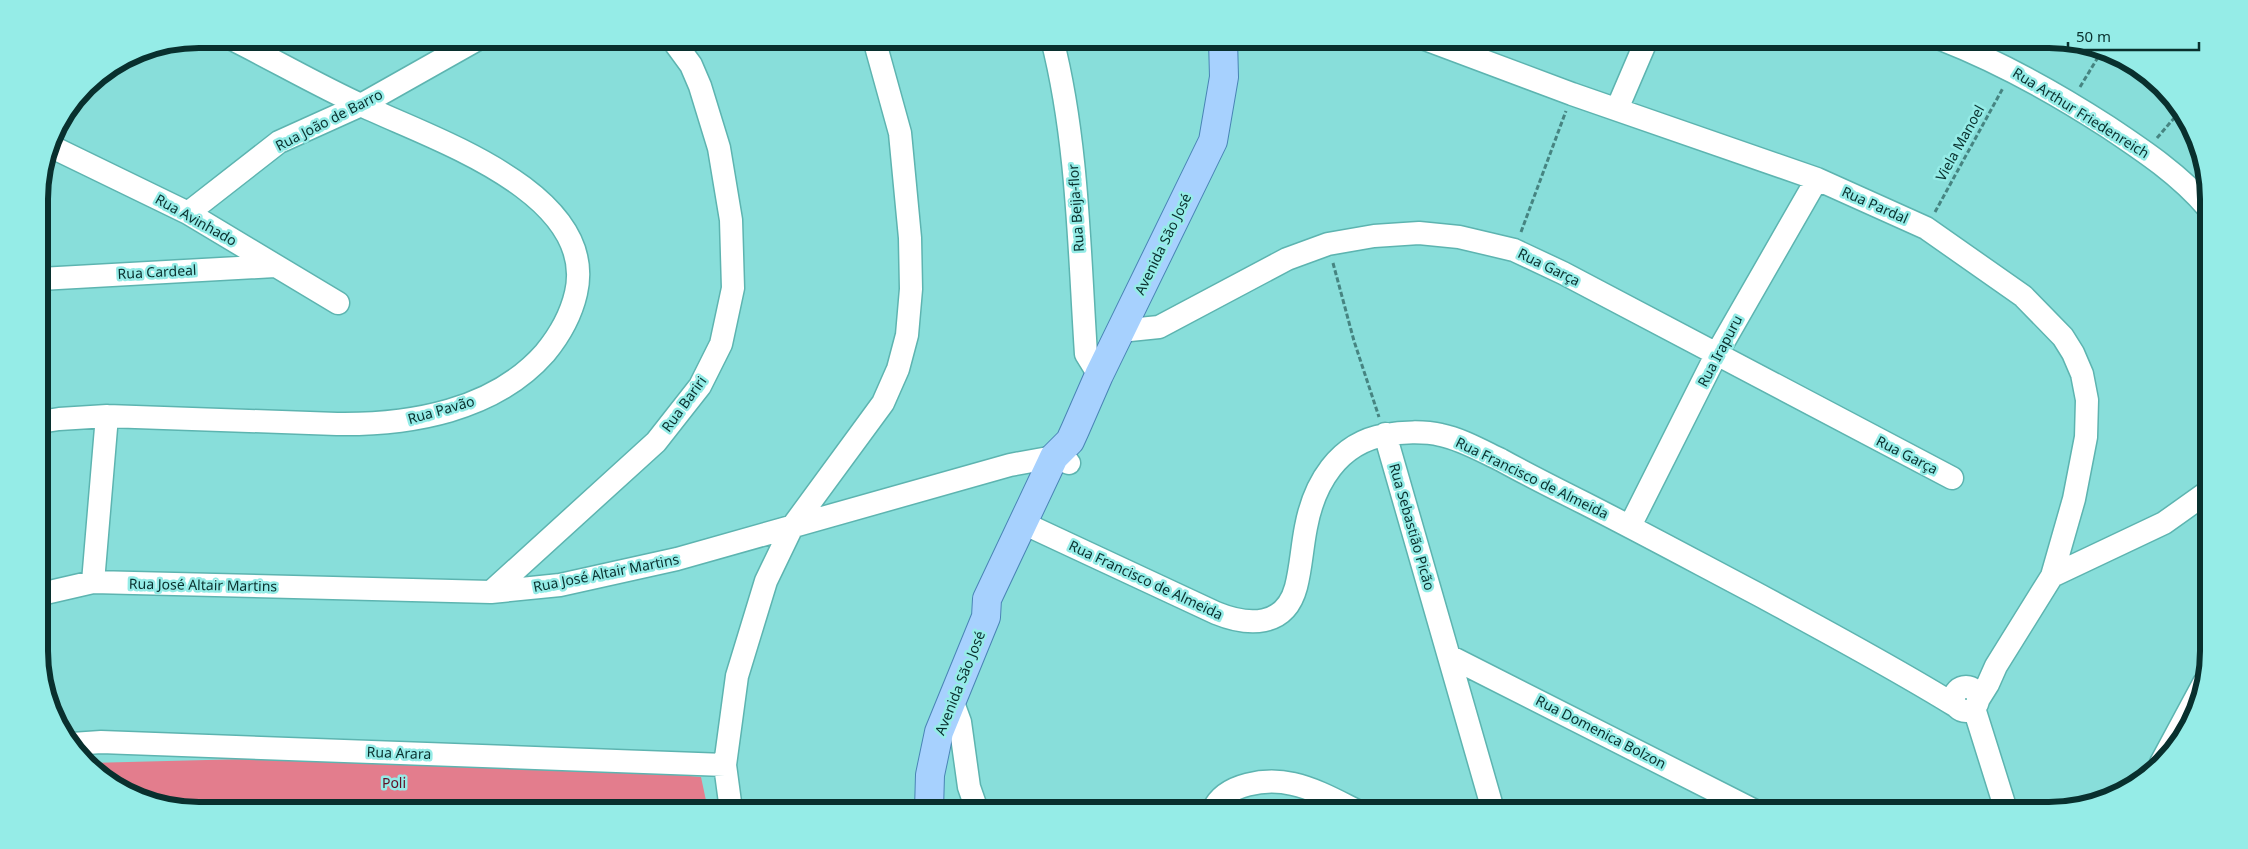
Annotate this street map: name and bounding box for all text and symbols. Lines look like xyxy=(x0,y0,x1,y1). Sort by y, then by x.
scale bar xyxy=(2068,20,2199,52)
text: 50 m xyxy=(2076,26,2111,46)
street label: Rua Arthur Friedenreich xyxy=(2009,63,2153,162)
street label: Rua João de Barro xyxy=(272,84,386,155)
street label: Viela Manoel xyxy=(1931,101,1988,184)
street label: Rua Beija-flor xyxy=(1063,163,1088,253)
street label: Rua Pardal xyxy=(1839,181,1911,228)
street label: Rua Avinhado xyxy=(152,189,241,250)
street label: Avenida São José xyxy=(1130,190,1195,298)
street label: Rua Garça xyxy=(1515,243,1583,290)
street label: Rua Cardeal xyxy=(117,260,197,283)
street label: Rua Irapuru xyxy=(1693,312,1746,390)
street label: Rua Bariri xyxy=(657,372,710,435)
street label: Rua Pavão xyxy=(405,391,476,428)
street label: Rua Garça xyxy=(1873,431,1941,478)
street label: Rua Francisco de Almeida xyxy=(1453,432,1612,523)
street label: Rua Sebastião Picão xyxy=(1385,461,1440,593)
street label: Rua Francisco de Almeida xyxy=(1066,535,1226,624)
street label: Rua José Altair Martins xyxy=(531,549,681,596)
street label: Rua José Altair Martins xyxy=(129,574,278,595)
street label: Avenida São José xyxy=(930,628,989,738)
street label: Rua Domenica Bolzon xyxy=(1533,690,1670,773)
street label: Rua Arara xyxy=(366,742,432,763)
park label: Poli xyxy=(382,773,406,792)

